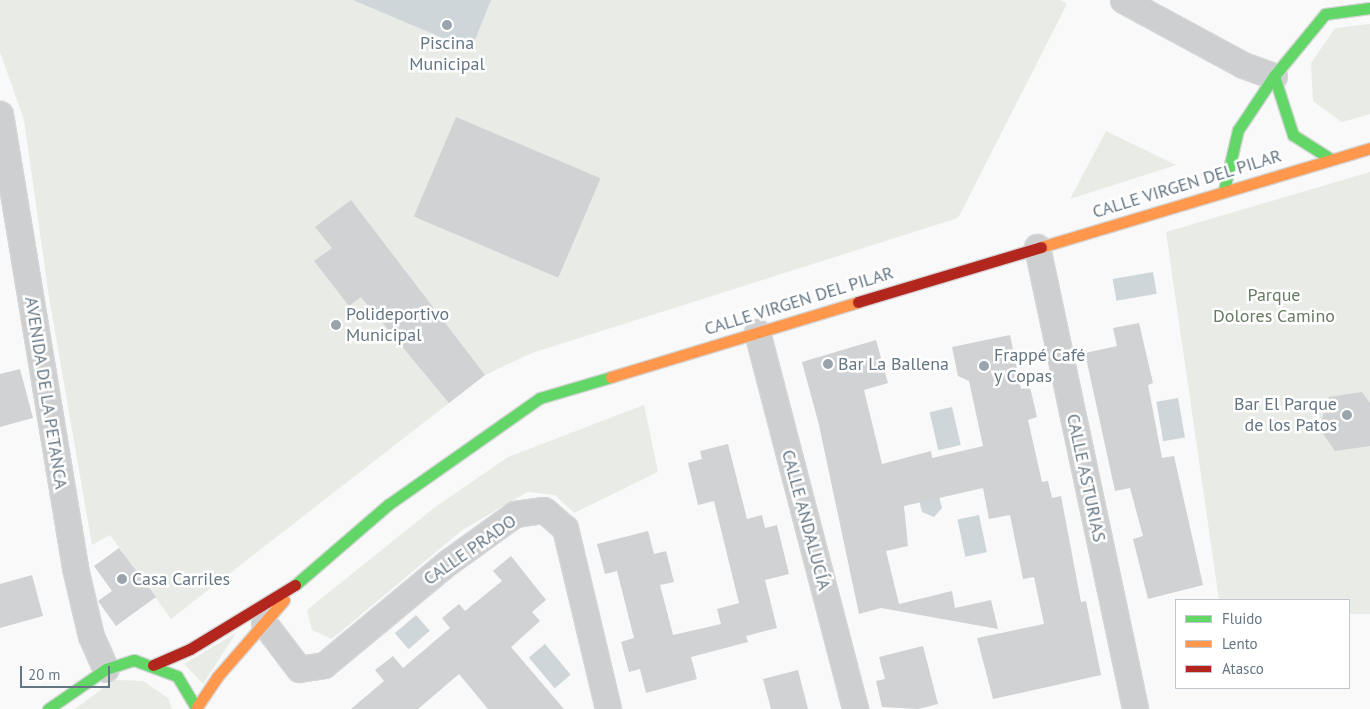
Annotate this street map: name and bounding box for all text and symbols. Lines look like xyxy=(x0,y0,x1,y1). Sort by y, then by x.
marker: Piscina Municipal xyxy=(441,19,453,31)
place label: Piscina Municipal xyxy=(409,33,485,76)
street label: CALLE VIRGEN DEL PILAR xyxy=(1089,145,1285,223)
street label: CALLE VIRGEN DEL PILAR xyxy=(701,262,897,340)
park label: Parque Dolores Camino xyxy=(1213,285,1335,328)
street label: AVENIDA DE LA PETANCA xyxy=(20,295,72,491)
place label: Polideportivo Municipal xyxy=(346,304,449,346)
marker: Polideportivo Municipal xyxy=(330,319,342,331)
place label: Frappé Café y Copas xyxy=(994,345,1085,388)
place label: Bar La Ballena xyxy=(838,353,949,375)
marker: Bar La Ballena xyxy=(822,358,834,370)
marker: Frappé Café y Copas xyxy=(978,360,990,372)
place label: Bar El Parque de los Patos xyxy=(1234,394,1337,436)
marker: Bar El Parque de los Patos xyxy=(1341,409,1353,421)
street label: CALLE ASTURIAS xyxy=(1062,412,1110,544)
street label: CALLE ANDALUCÍA xyxy=(777,447,835,593)
street label: CALLE PRADO xyxy=(419,510,521,590)
place label: Casa Carriles xyxy=(132,568,230,590)
marker: Casa Carriles xyxy=(116,573,128,585)
legend xyxy=(1175,599,1350,689)
text: Fluido xyxy=(1222,609,1262,628)
text: Lento xyxy=(1222,634,1258,653)
scale bar xyxy=(22,656,112,688)
text: Atasco xyxy=(1222,659,1264,678)
text: 20 m xyxy=(28,665,61,684)

